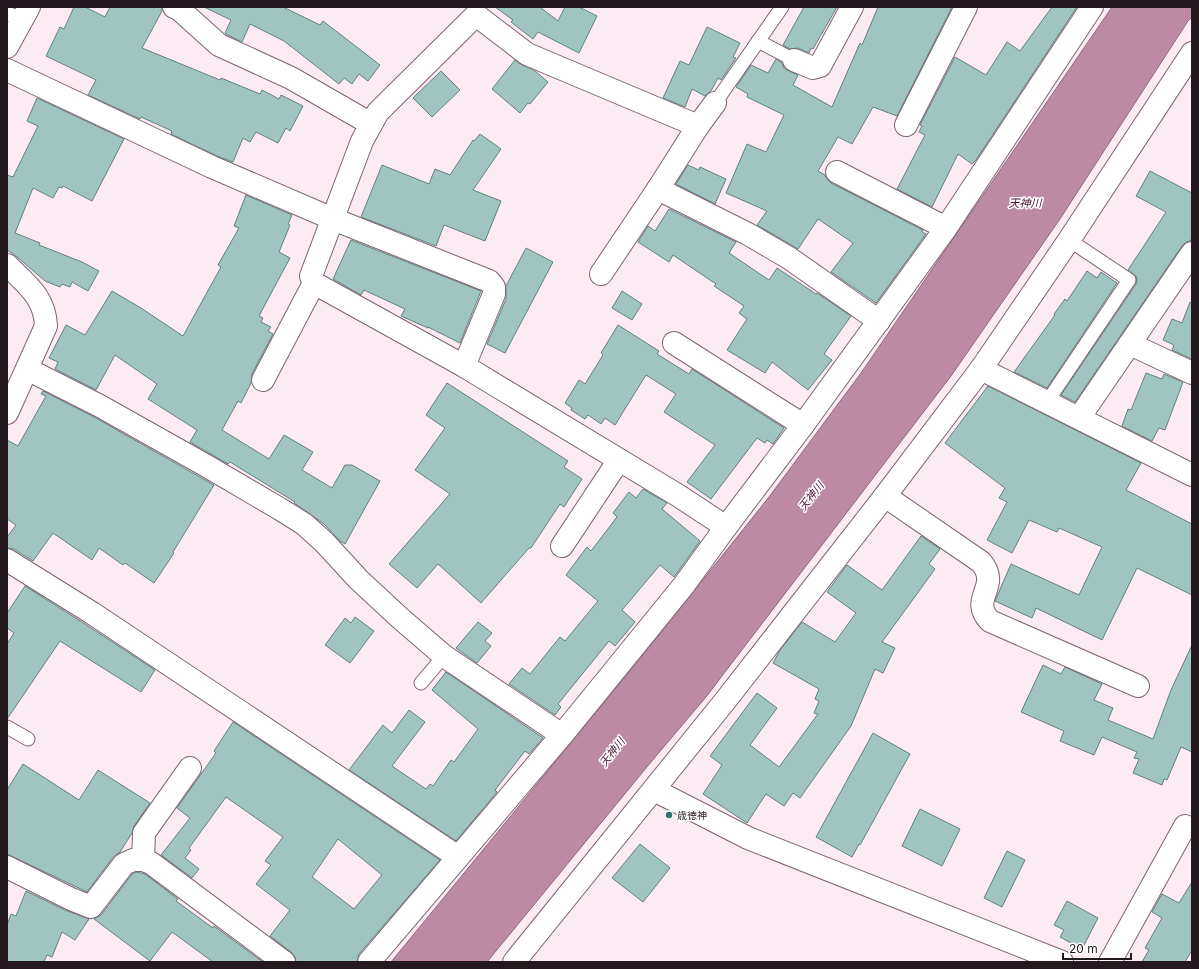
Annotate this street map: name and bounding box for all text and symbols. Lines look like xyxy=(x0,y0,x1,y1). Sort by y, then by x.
water label: 天神川 xyxy=(1009,196,1042,210)
water label: 天神川 xyxy=(795,478,827,513)
water label: 天神川 xyxy=(596,734,628,769)
place label: 歳徳神 xyxy=(677,809,707,821)
marker: 歳徳神 xyxy=(664,810,674,820)
scale bar xyxy=(1063,935,1131,961)
text: 20 m xyxy=(1069,941,1098,956)

